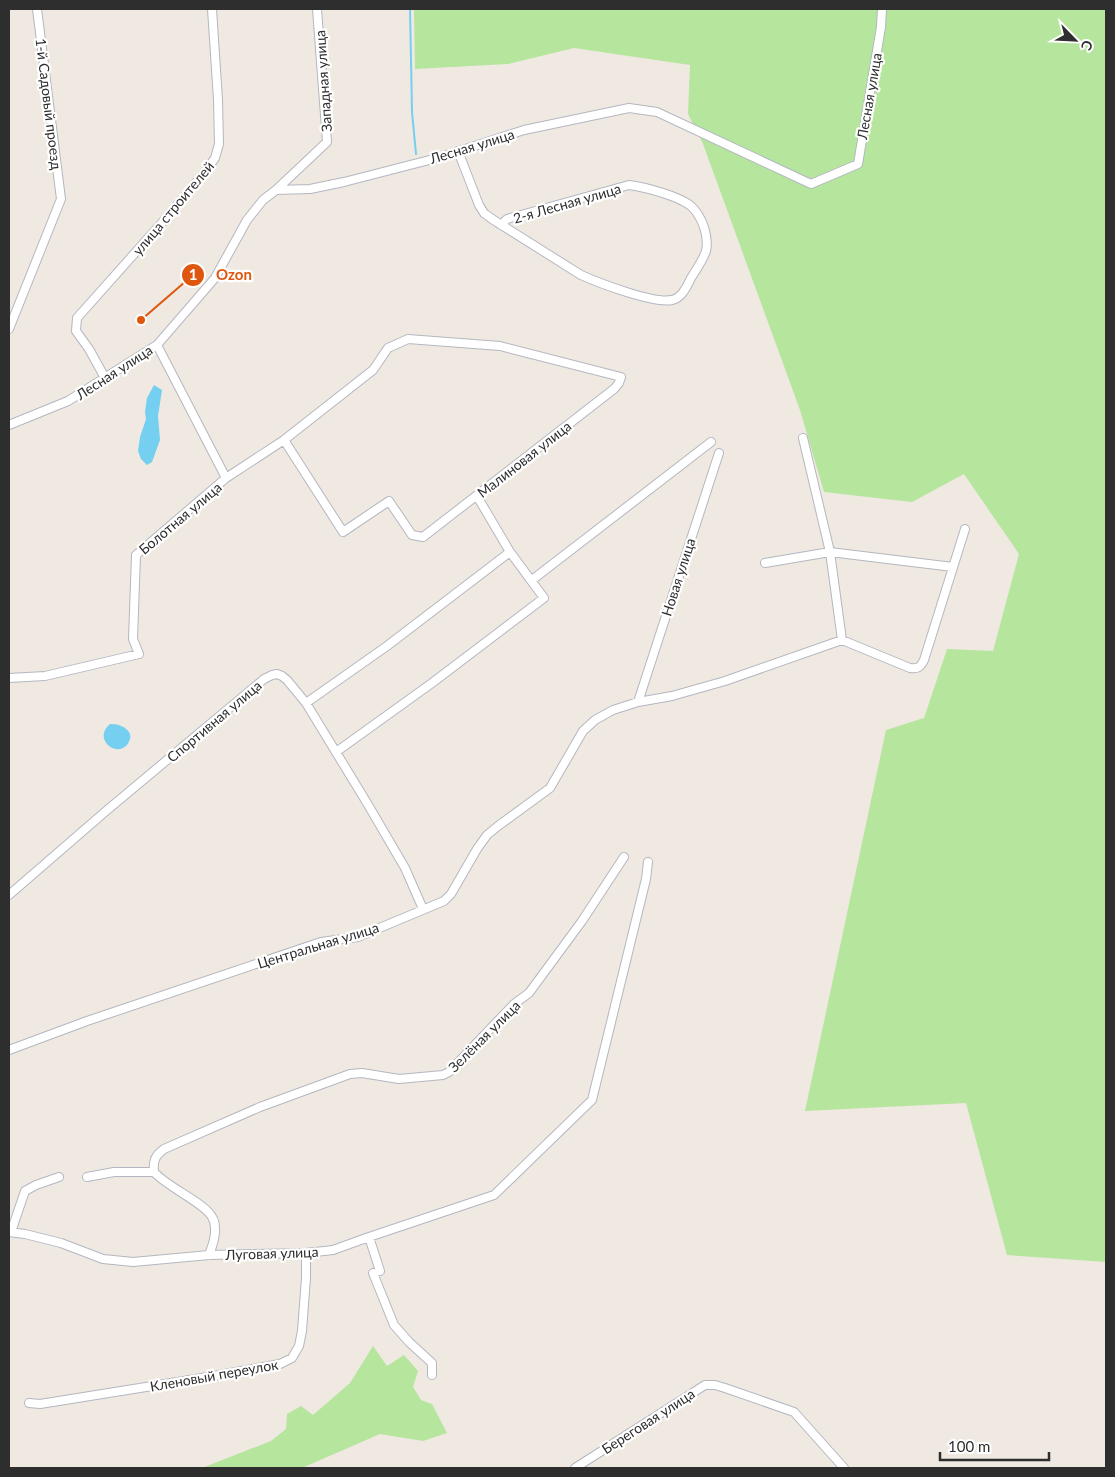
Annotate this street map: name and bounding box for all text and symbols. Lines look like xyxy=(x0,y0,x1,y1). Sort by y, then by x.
north arrow xyxy=(1050,15,1100,65)
street label: Западная улица xyxy=(311,30,335,132)
street label: 1-й Садовый проезд xyxy=(32,37,66,171)
text: С xyxy=(1077,38,1097,54)
street label: Лесная улица xyxy=(853,51,885,142)
street label: Лесная улица xyxy=(427,125,516,167)
street label: улица строителей xyxy=(129,158,217,258)
street label: 2-я Лесная улица xyxy=(511,179,623,227)
callout: Ozon xyxy=(181,260,261,290)
text: 1 xyxy=(189,265,197,283)
text: Ozon xyxy=(216,265,252,283)
street label: Лесная улица xyxy=(72,341,155,404)
street label: Малиновая улица xyxy=(474,417,574,501)
street label: Болотная улица xyxy=(135,478,225,558)
street label: Новая улица xyxy=(657,536,699,618)
street label: Спортивная улица xyxy=(163,676,265,766)
street label: Центральная улица xyxy=(255,918,381,972)
street label: Зелёная улица xyxy=(445,997,523,1075)
street label: Луговая улица xyxy=(224,1243,319,1263)
street label: Кленовый переулок xyxy=(149,1355,280,1395)
street label: Береговая улица xyxy=(598,1385,698,1457)
scale bar xyxy=(940,1430,1049,1462)
text: 100 m xyxy=(948,1437,990,1455)

